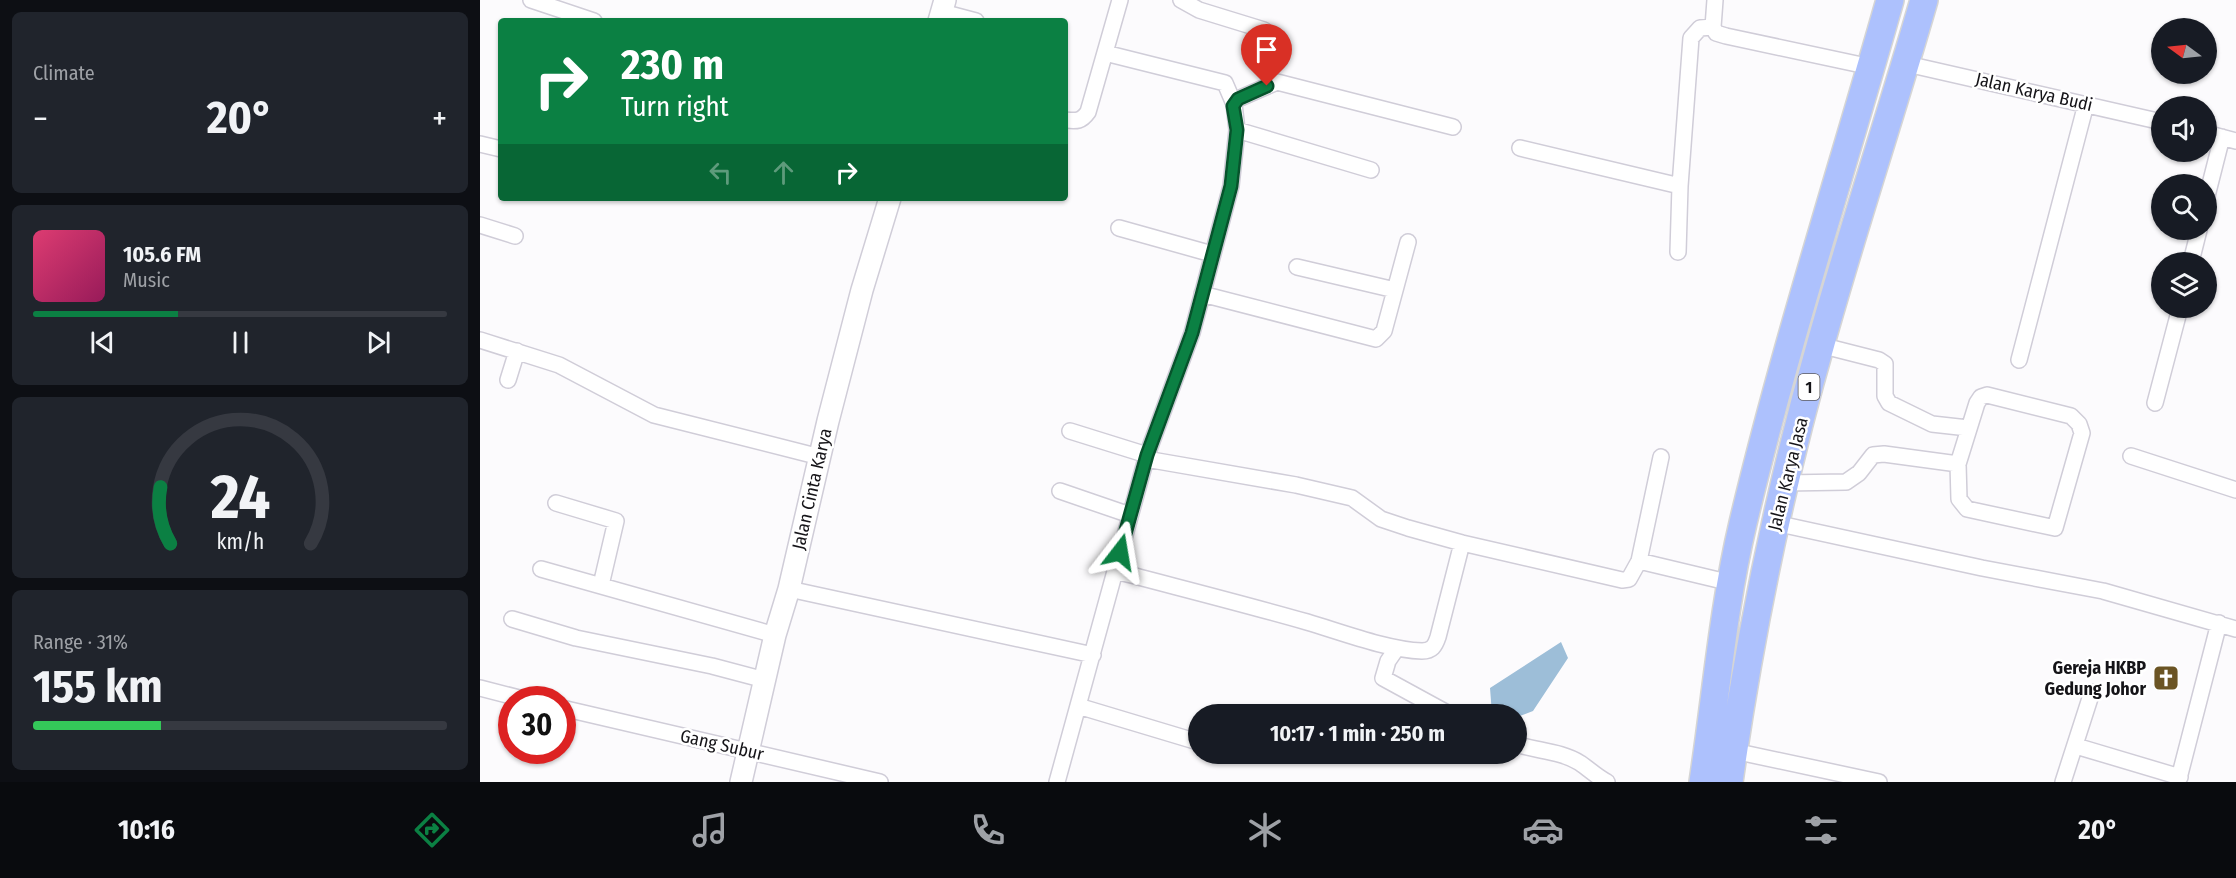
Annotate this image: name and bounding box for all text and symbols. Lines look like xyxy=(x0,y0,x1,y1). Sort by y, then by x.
north arrow xyxy=(2151,18,2217,84)
map controls xyxy=(2151,18,2217,318)
pin xyxy=(1241,24,1292,86)
icon: arrive xyxy=(1250,33,1283,66)
text: 230 m xyxy=(621,40,724,90)
icon: right xyxy=(522,42,600,120)
text: Climate xyxy=(33,61,95,85)
street label: Jalan Karya Budi xyxy=(1973,68,2095,116)
text: 20° xyxy=(207,91,273,145)
text: Turn right xyxy=(621,91,729,123)
button: sound xyxy=(2151,96,2217,162)
text: − xyxy=(33,99,48,139)
text: + xyxy=(432,99,447,139)
icon: left xyxy=(704,156,737,189)
icon: ahead xyxy=(767,156,800,189)
icon: right xyxy=(830,156,863,189)
button: search xyxy=(2151,174,2217,240)
text: 105.6 FM xyxy=(123,241,201,268)
button: layers xyxy=(2151,252,2217,318)
text: Music xyxy=(123,268,170,292)
icon: previous xyxy=(86,326,119,359)
icon: pause xyxy=(224,326,257,359)
icon: next xyxy=(362,326,395,359)
road number: 1 xyxy=(1798,374,1820,400)
street label: Jalan Karya Jasa xyxy=(1763,415,1813,533)
street label: Jalan Cinta Karya xyxy=(787,426,837,552)
text: 24 xyxy=(209,460,270,535)
position arrow xyxy=(1088,520,1152,584)
text: km/h xyxy=(216,530,264,556)
text: Range · 31% xyxy=(33,630,128,654)
place label: Gereja HKBP Gedung Johor xyxy=(2045,657,2146,700)
text: 155 km xyxy=(33,660,163,714)
church icon: Gereja HKBP Gedung Johor xyxy=(2151,663,2181,693)
speed limit sign: 30 xyxy=(498,686,576,764)
text: 10:17 · 1 min · 250 m xyxy=(1270,720,1445,747)
street label: Gang Subur xyxy=(678,725,767,765)
icon: directions xyxy=(411,809,453,851)
icon: music xyxy=(689,809,731,851)
icon: phone xyxy=(967,809,1009,851)
icon: climate xyxy=(1244,809,1286,851)
icon: car xyxy=(1522,809,1564,851)
icon: filters xyxy=(1800,809,1842,851)
text: 10:16 xyxy=(118,814,175,846)
text: 20° xyxy=(2078,814,2118,846)

